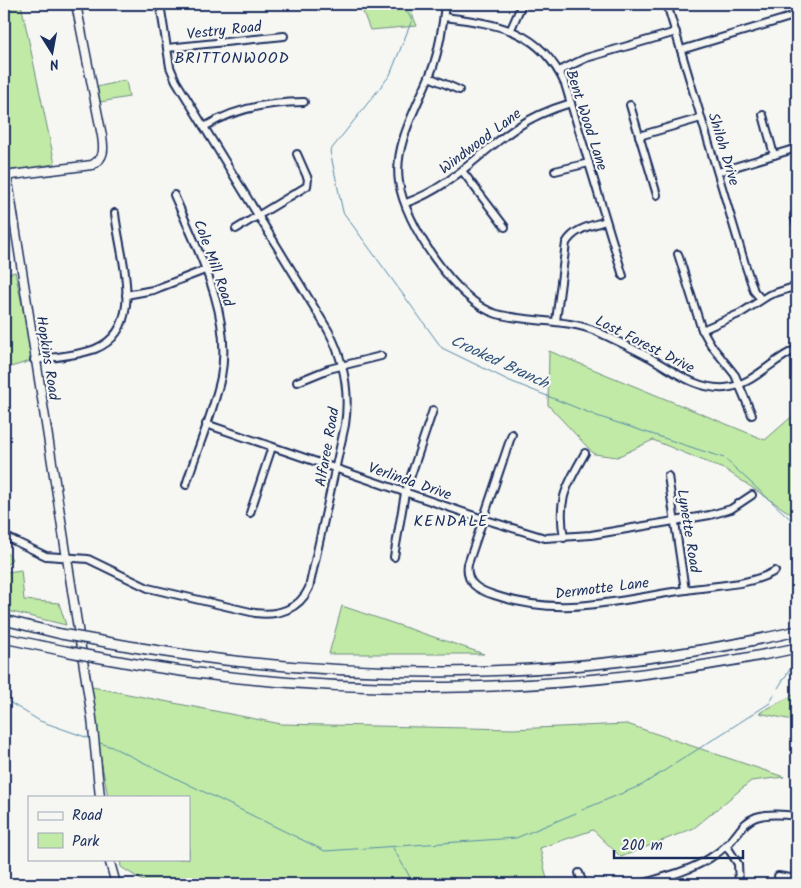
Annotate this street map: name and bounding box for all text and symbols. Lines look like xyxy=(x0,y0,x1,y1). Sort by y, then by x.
street label: Vestry Road xyxy=(186,15,263,47)
north arrow xyxy=(28,28,78,78)
district label: BRITTONWOOD xyxy=(174,46,290,71)
text: N xyxy=(48,52,61,75)
street label: Bent Wood Lane xyxy=(558,67,614,174)
street label: Windwood Lane xyxy=(434,103,527,181)
street label: Shiloh Drive xyxy=(701,110,746,189)
street label: Cole Mill Road xyxy=(186,216,240,311)
street label: Lost Forest Drive xyxy=(591,309,699,380)
street label: Hopkins Road xyxy=(29,314,66,403)
water label: Crooked Branch xyxy=(446,329,554,397)
street label: Alfaree Road xyxy=(309,405,347,489)
street label: Verlinda Drive xyxy=(365,456,455,507)
street label: Lynette Road xyxy=(670,488,707,575)
district label: KENDALE xyxy=(414,509,488,534)
street label: Dermotte Lane xyxy=(554,571,651,607)
legend xyxy=(28,796,190,860)
text: Road xyxy=(72,804,103,828)
scale bar xyxy=(614,828,742,860)
text: Park xyxy=(72,830,100,854)
text: 200 m xyxy=(621,834,663,858)

